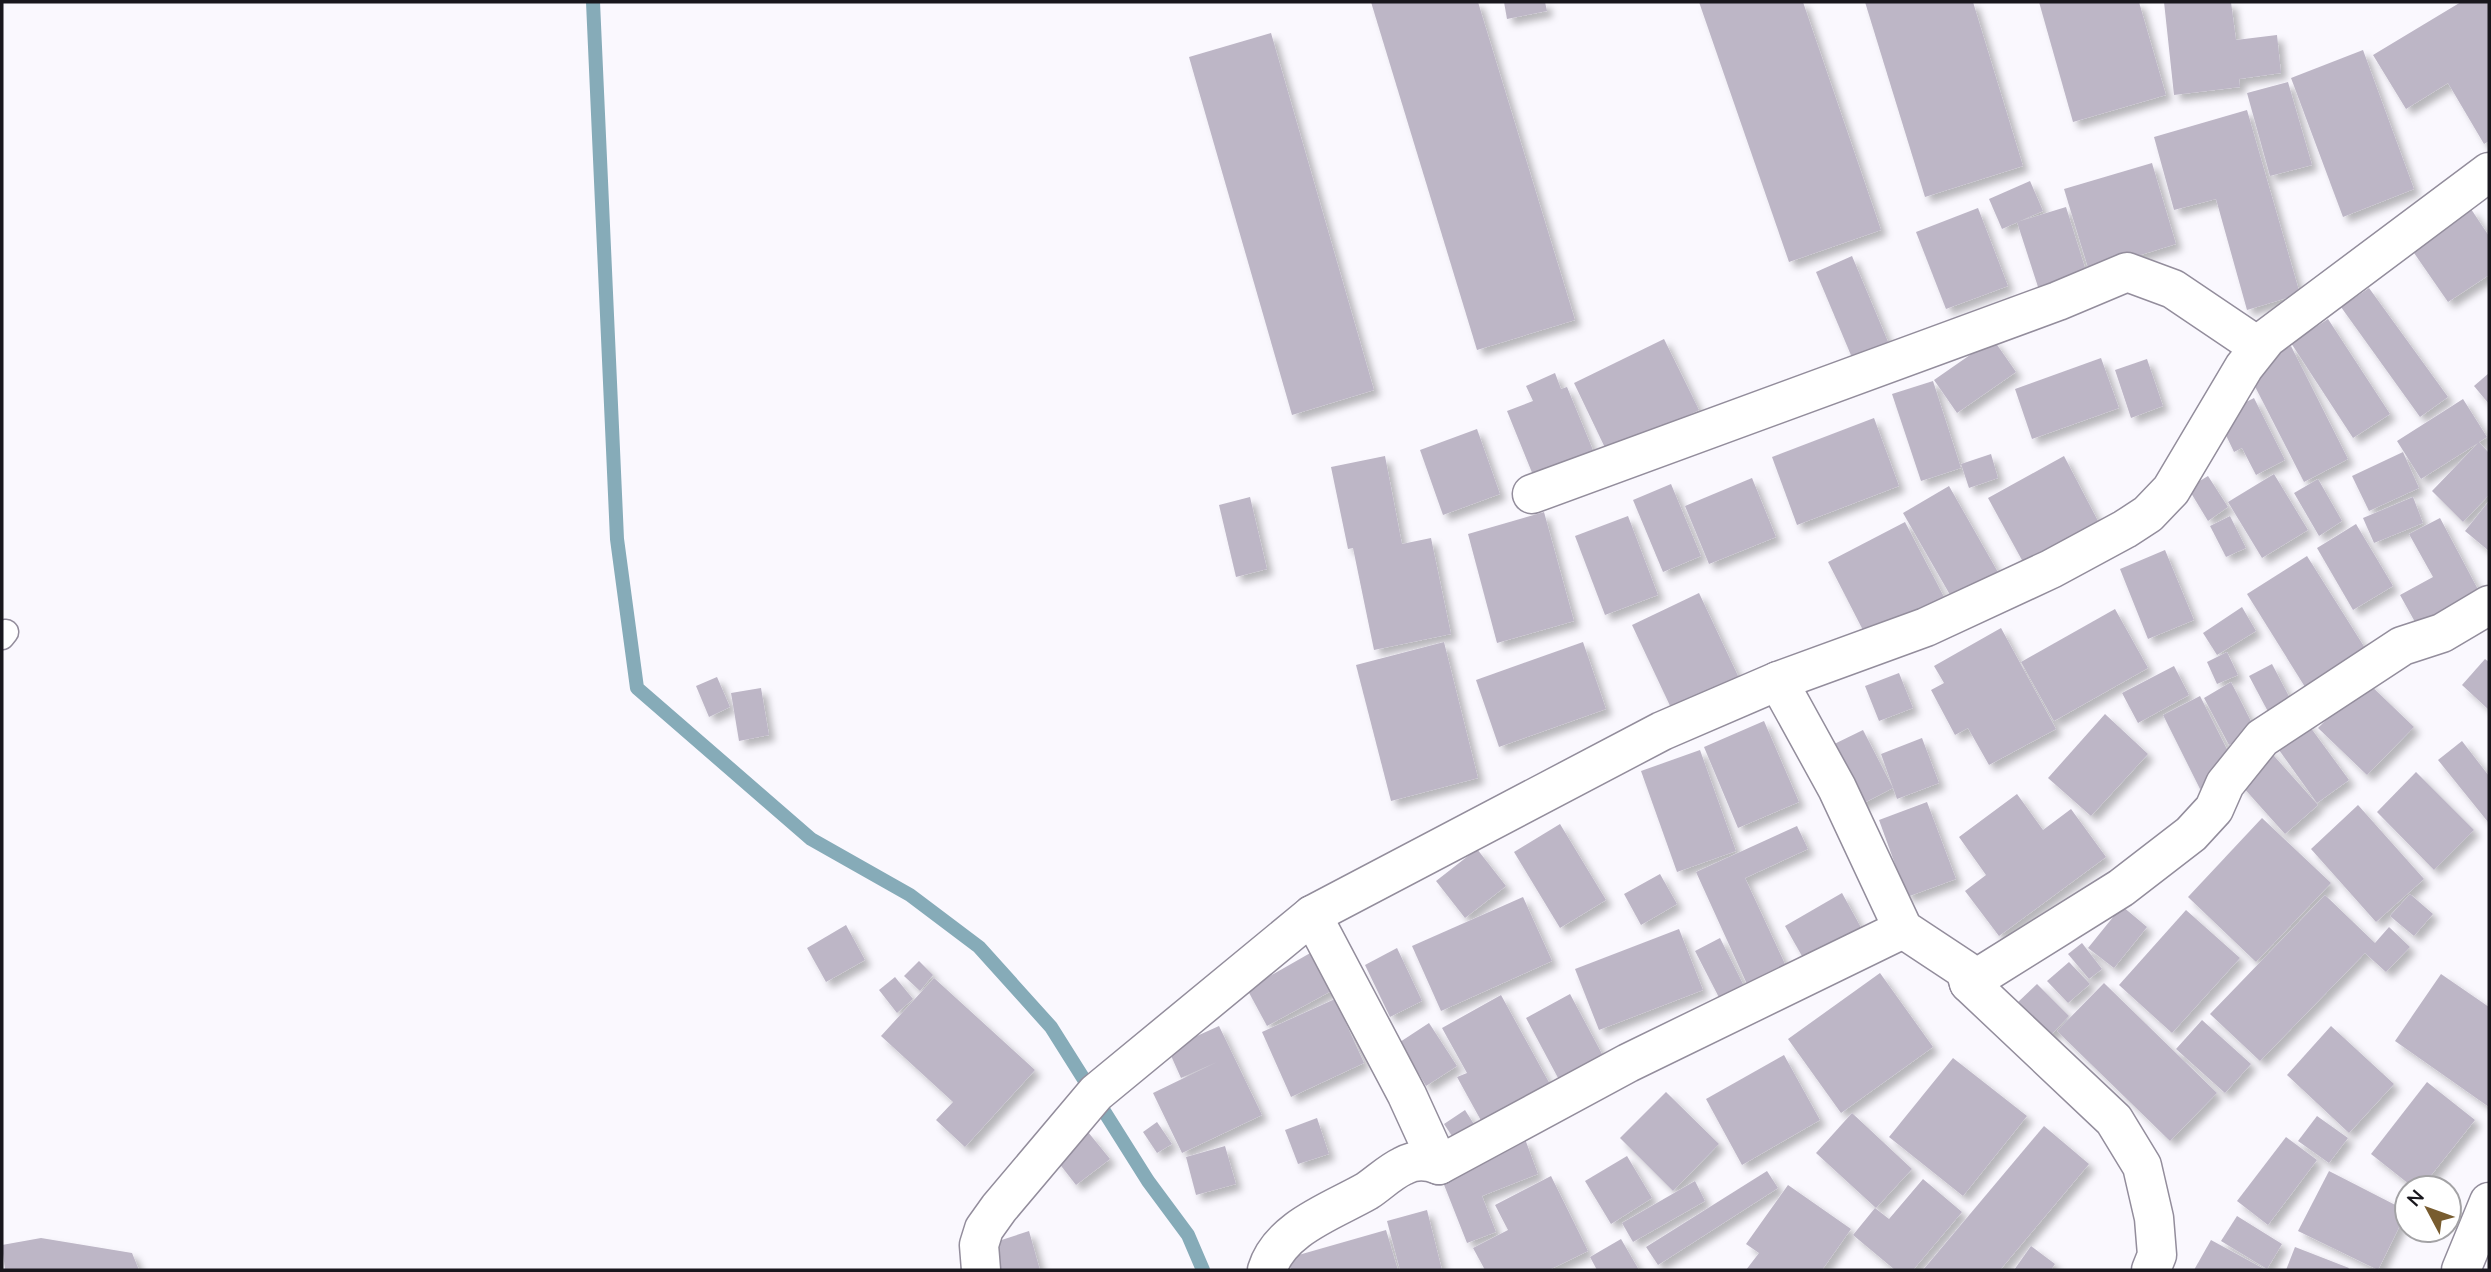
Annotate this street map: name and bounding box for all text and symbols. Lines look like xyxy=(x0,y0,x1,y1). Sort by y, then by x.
north arrow xyxy=(2393,1174,2463,1244)
text: N xyxy=(2401,1185,2429,1211)

